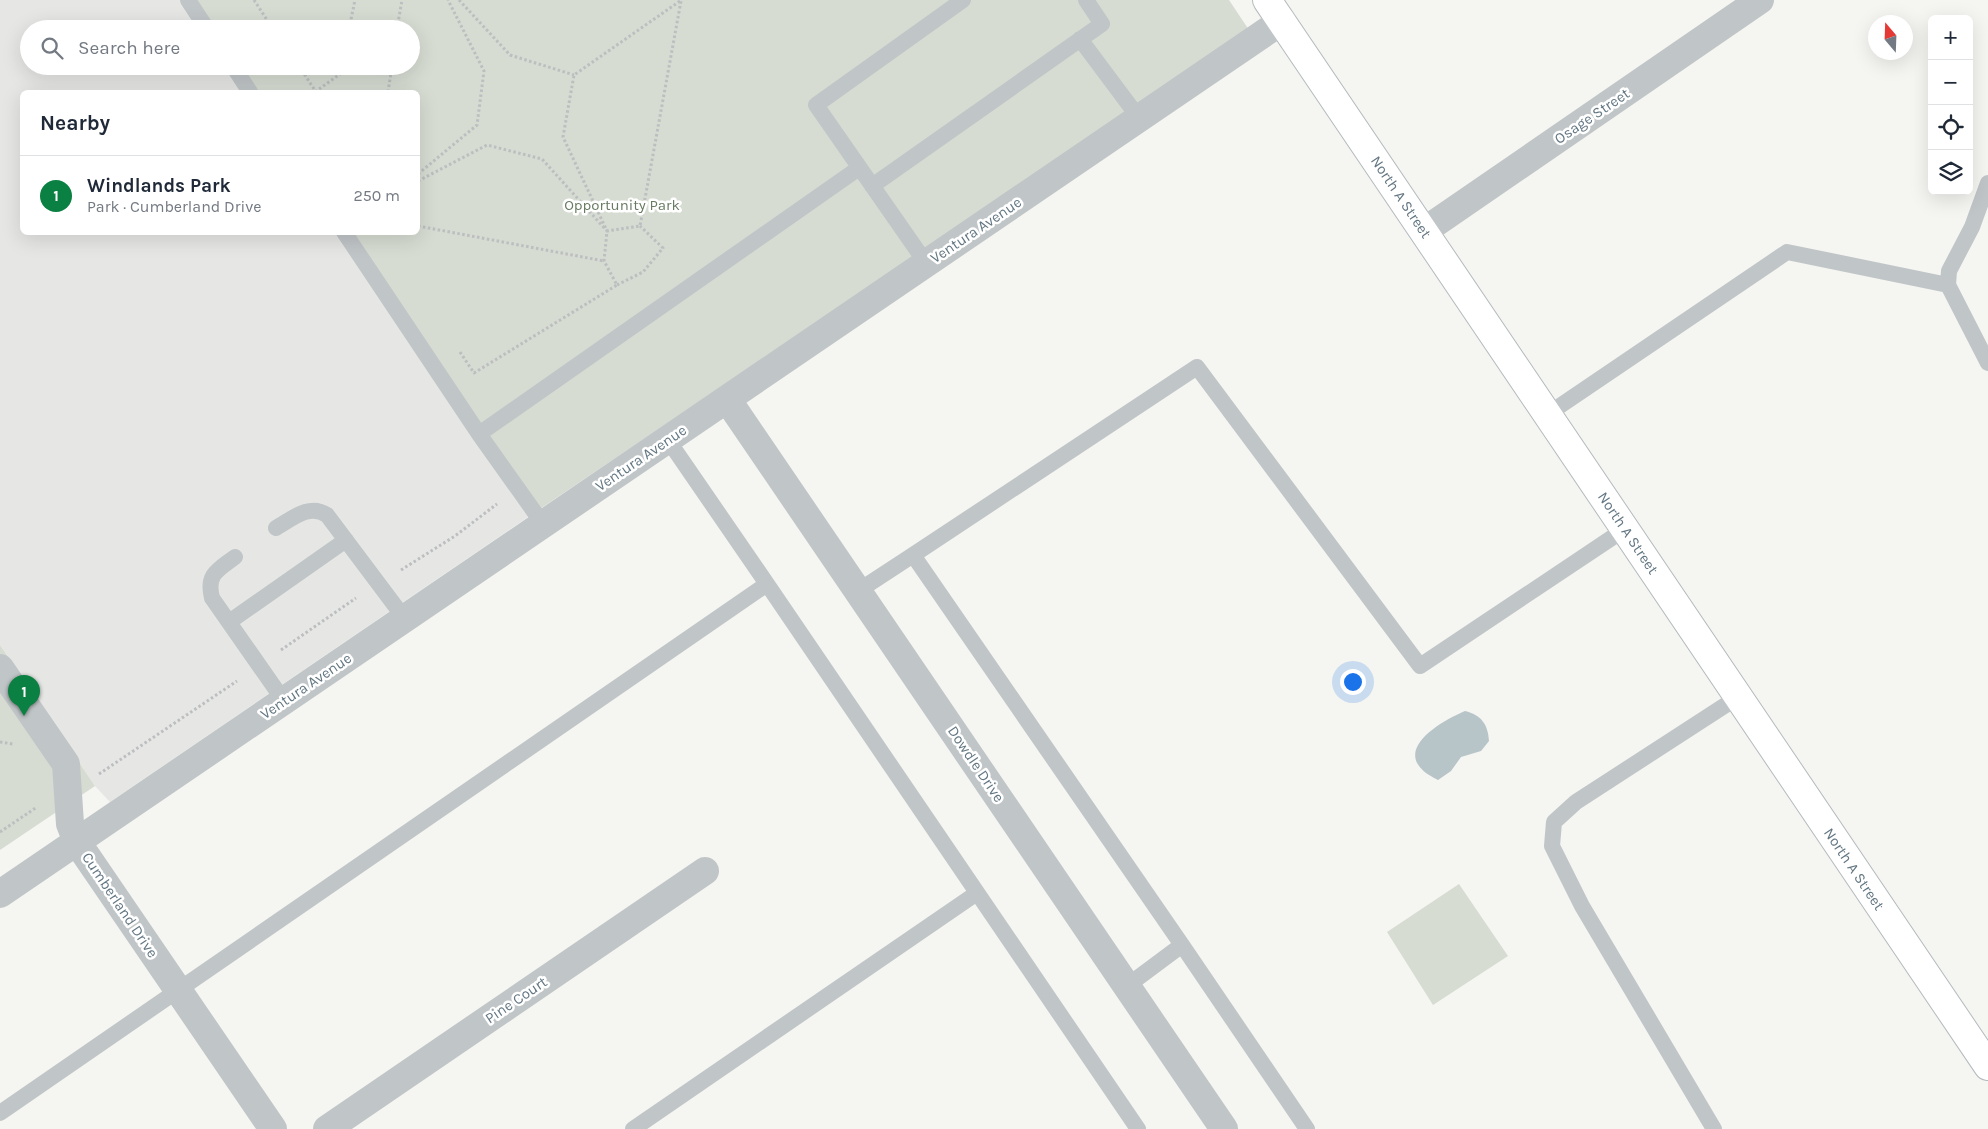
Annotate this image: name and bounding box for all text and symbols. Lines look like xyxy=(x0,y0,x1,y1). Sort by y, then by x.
north arrow xyxy=(1868,15,1913,60)
map controls xyxy=(1928,15,1973,195)
button: + xyxy=(1928,15,1973,60)
search box xyxy=(20,20,420,75)
icon: search xyxy=(38,34,66,62)
text: Search here xyxy=(78,37,180,59)
button: − xyxy=(1928,60,1973,105)
street label: Osage Street xyxy=(1551,84,1633,148)
button: locate xyxy=(1928,105,1973,150)
text: Nearby xyxy=(40,111,110,135)
button: layers xyxy=(1928,150,1973,195)
street label: North A Street xyxy=(1367,152,1435,242)
text: Windlands Park xyxy=(87,175,231,197)
text: 1 xyxy=(53,186,59,205)
text: 250 m xyxy=(353,186,400,205)
street label: Ventura Avenue xyxy=(927,193,1025,267)
park label: Opportunity Park xyxy=(564,196,680,214)
text: Park · Cumberland Drive xyxy=(87,197,261,216)
street label: Ventura Avenue xyxy=(592,421,690,495)
street label: North A Street xyxy=(1594,488,1662,578)
street label: Ventura Avenue xyxy=(257,649,355,723)
your location xyxy=(1340,669,1366,695)
pin: 1 xyxy=(8,675,40,716)
street label: Dowdle Drive xyxy=(944,722,1008,806)
street label: North A Street xyxy=(1820,824,1888,914)
street label: Cumberland Drive xyxy=(78,849,162,961)
street label: Pine Court xyxy=(482,973,551,1027)

